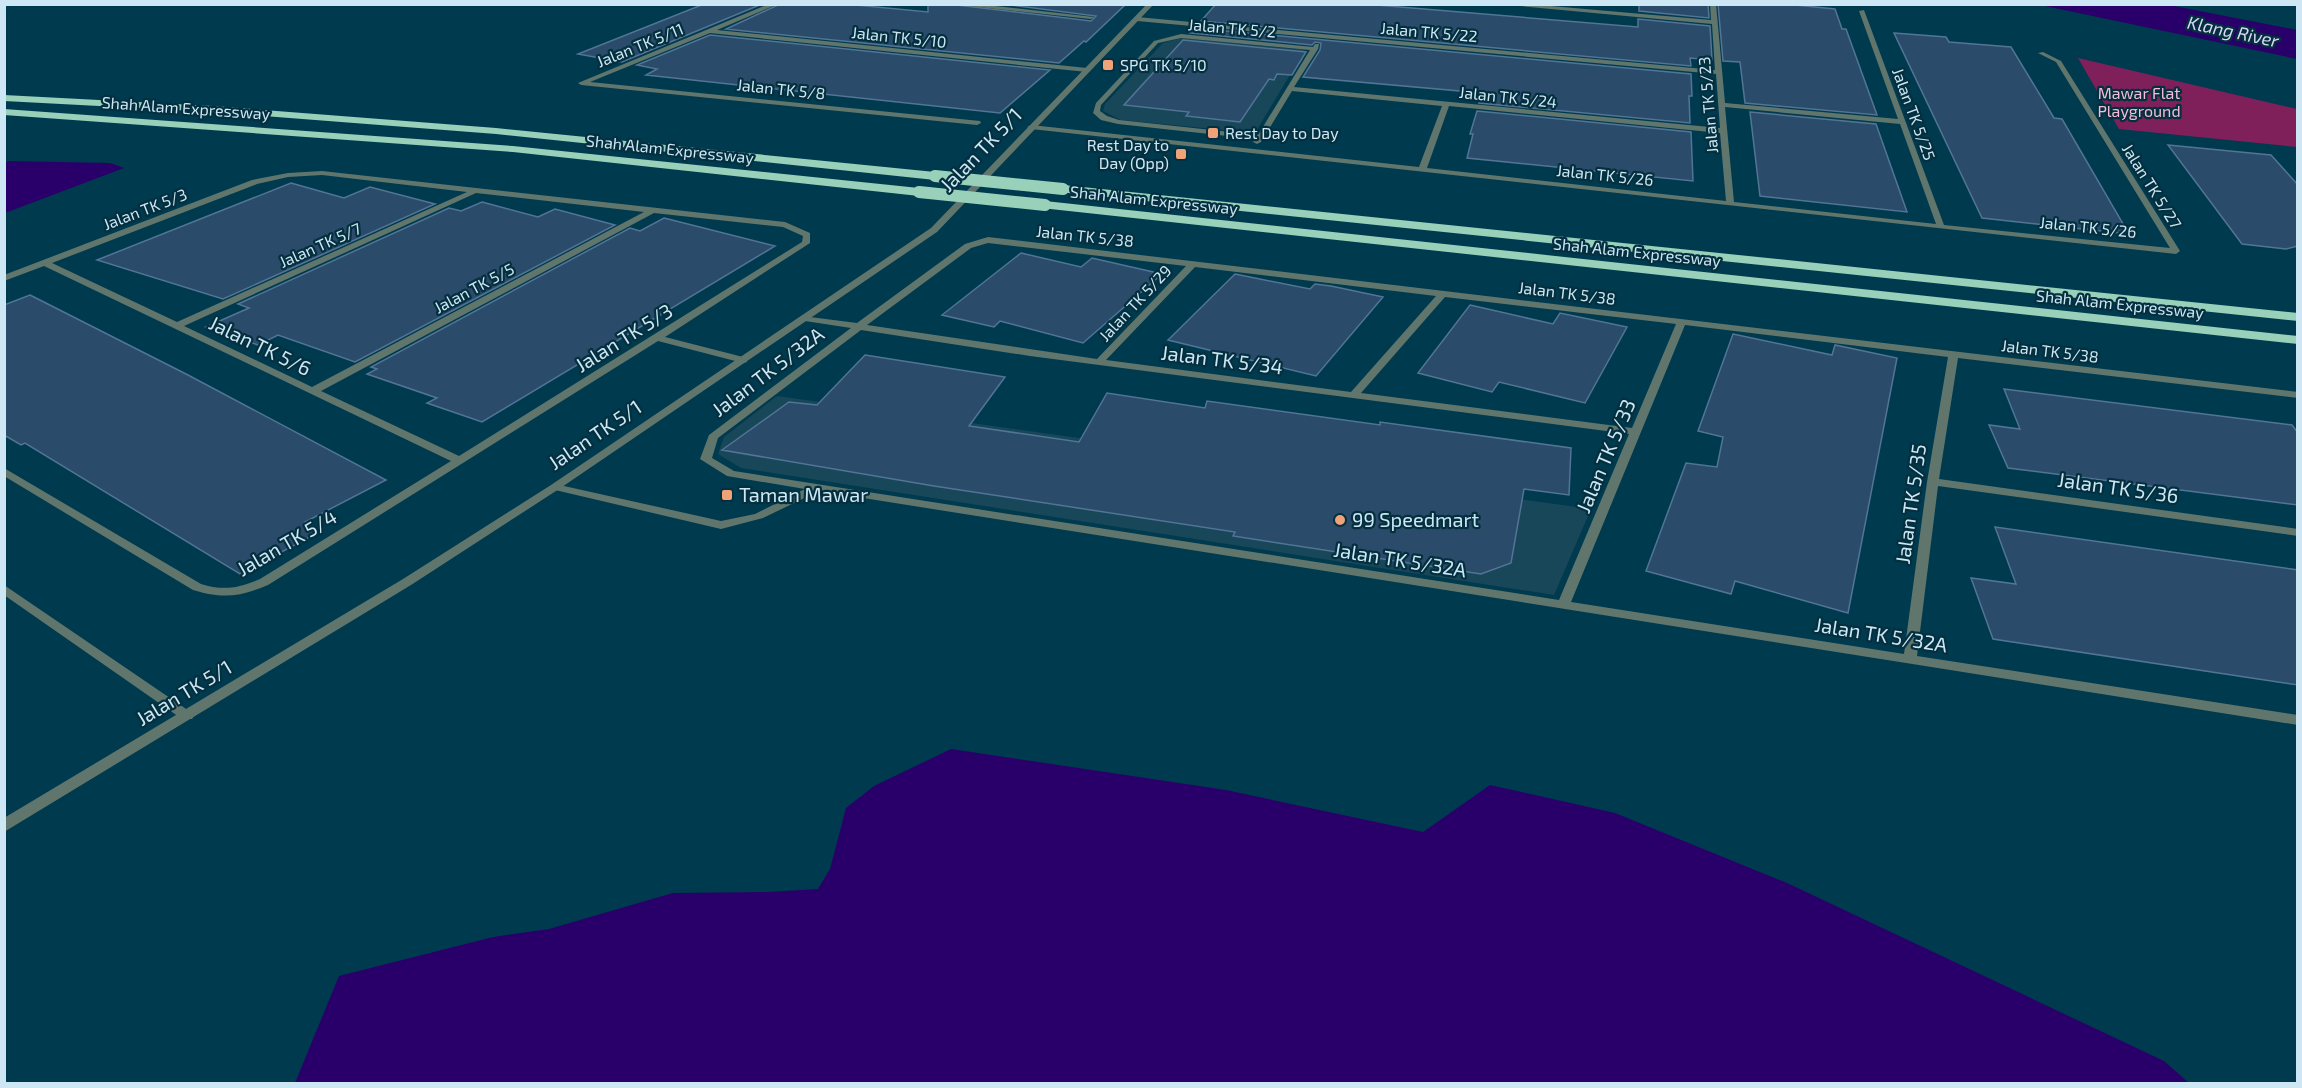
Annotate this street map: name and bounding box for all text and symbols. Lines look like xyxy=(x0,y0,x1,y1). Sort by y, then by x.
water label: Klang River xyxy=(2185,11,2282,52)
street label: Jalan TK 5/2 xyxy=(1187,14,1277,41)
street label: Jalan TK 5/11 xyxy=(594,18,686,71)
street label: Jalan TK 5/22 xyxy=(1380,18,1478,45)
street label: Jalan TK 5/10 xyxy=(851,22,947,51)
place label: SPG TK 5/10 xyxy=(1120,55,1207,74)
street label: Jalan TK 5/23 xyxy=(1694,56,1721,154)
marker: SPG TK 5/10 xyxy=(1101,58,1115,72)
street label: Jalan TK 5/25 xyxy=(1889,65,1940,163)
street label: Jalan TK 5/8 xyxy=(736,74,826,103)
street label: Jalan TK 5/24 xyxy=(1458,82,1558,111)
park label: Mawar Flat Playground xyxy=(2097,83,2181,120)
street label: Shah Alam Expressway xyxy=(101,92,271,123)
street label: Jalan TK 5/1 xyxy=(934,102,1026,196)
place label: Rest Day to Day xyxy=(1225,123,1339,142)
marker: Rest Day to Day xyxy=(1206,126,1220,140)
street label: Shah Alam Expressway xyxy=(585,130,755,167)
place label: Rest Day to Day (Opp) xyxy=(1087,135,1169,172)
street label: Jalan TK 5/27 xyxy=(2119,140,2186,232)
marker: Rest Day to Day (Opp) xyxy=(1174,147,1188,161)
street label: Jalan TK 5/26 xyxy=(1556,160,1654,189)
street label: Shah Alam Expressway xyxy=(1069,181,1239,218)
street label: Jalan TK 5/3 xyxy=(100,184,189,233)
street label: Jalan TK 5/26 xyxy=(2039,212,2137,241)
street label: Jalan TK 5/7 xyxy=(276,218,364,271)
street label: Jalan TK 5/38 xyxy=(1035,221,1135,250)
street label: Shah Alam Expressway xyxy=(1552,233,1722,270)
street label: Jalan TK 5/5 xyxy=(431,259,517,317)
street label: Jalan TK 5/29 xyxy=(1094,261,1175,345)
street label: Jalan TK 5/38 xyxy=(1517,277,1617,308)
street label: Shah Alam Expressway xyxy=(2035,285,2205,322)
street label: Jalan TK 5/3 xyxy=(570,298,677,377)
street label: Jalan TK 5/6 xyxy=(206,310,315,380)
street label: Jalan TK 5/32A xyxy=(707,321,829,421)
street label: Jalan TK 5/38 xyxy=(2000,335,2100,366)
street label: Jalan TK 5/34 xyxy=(1160,340,1284,378)
street label: Jalan TK 5/1 xyxy=(543,394,646,474)
street label: Jalan TK 5/33 xyxy=(1570,395,1640,516)
street label: Jalan TK 5/35 xyxy=(1890,442,1930,565)
street label: Jalan TK 5/36 xyxy=(2056,467,2180,507)
place label: Taman Mawar xyxy=(739,482,868,506)
marker: Taman Mawar xyxy=(720,488,734,502)
street label: Jalan TK 5/4 xyxy=(232,504,341,580)
place label: 99 Speedmart xyxy=(1352,507,1480,531)
marker: 99 Speedmart xyxy=(1333,513,1347,527)
street label: Jalan TK 5/32A xyxy=(1332,537,1469,581)
street label: Jalan TK 5/32A xyxy=(1813,612,1950,656)
street label: Jalan TK 5/1 xyxy=(131,654,236,730)

